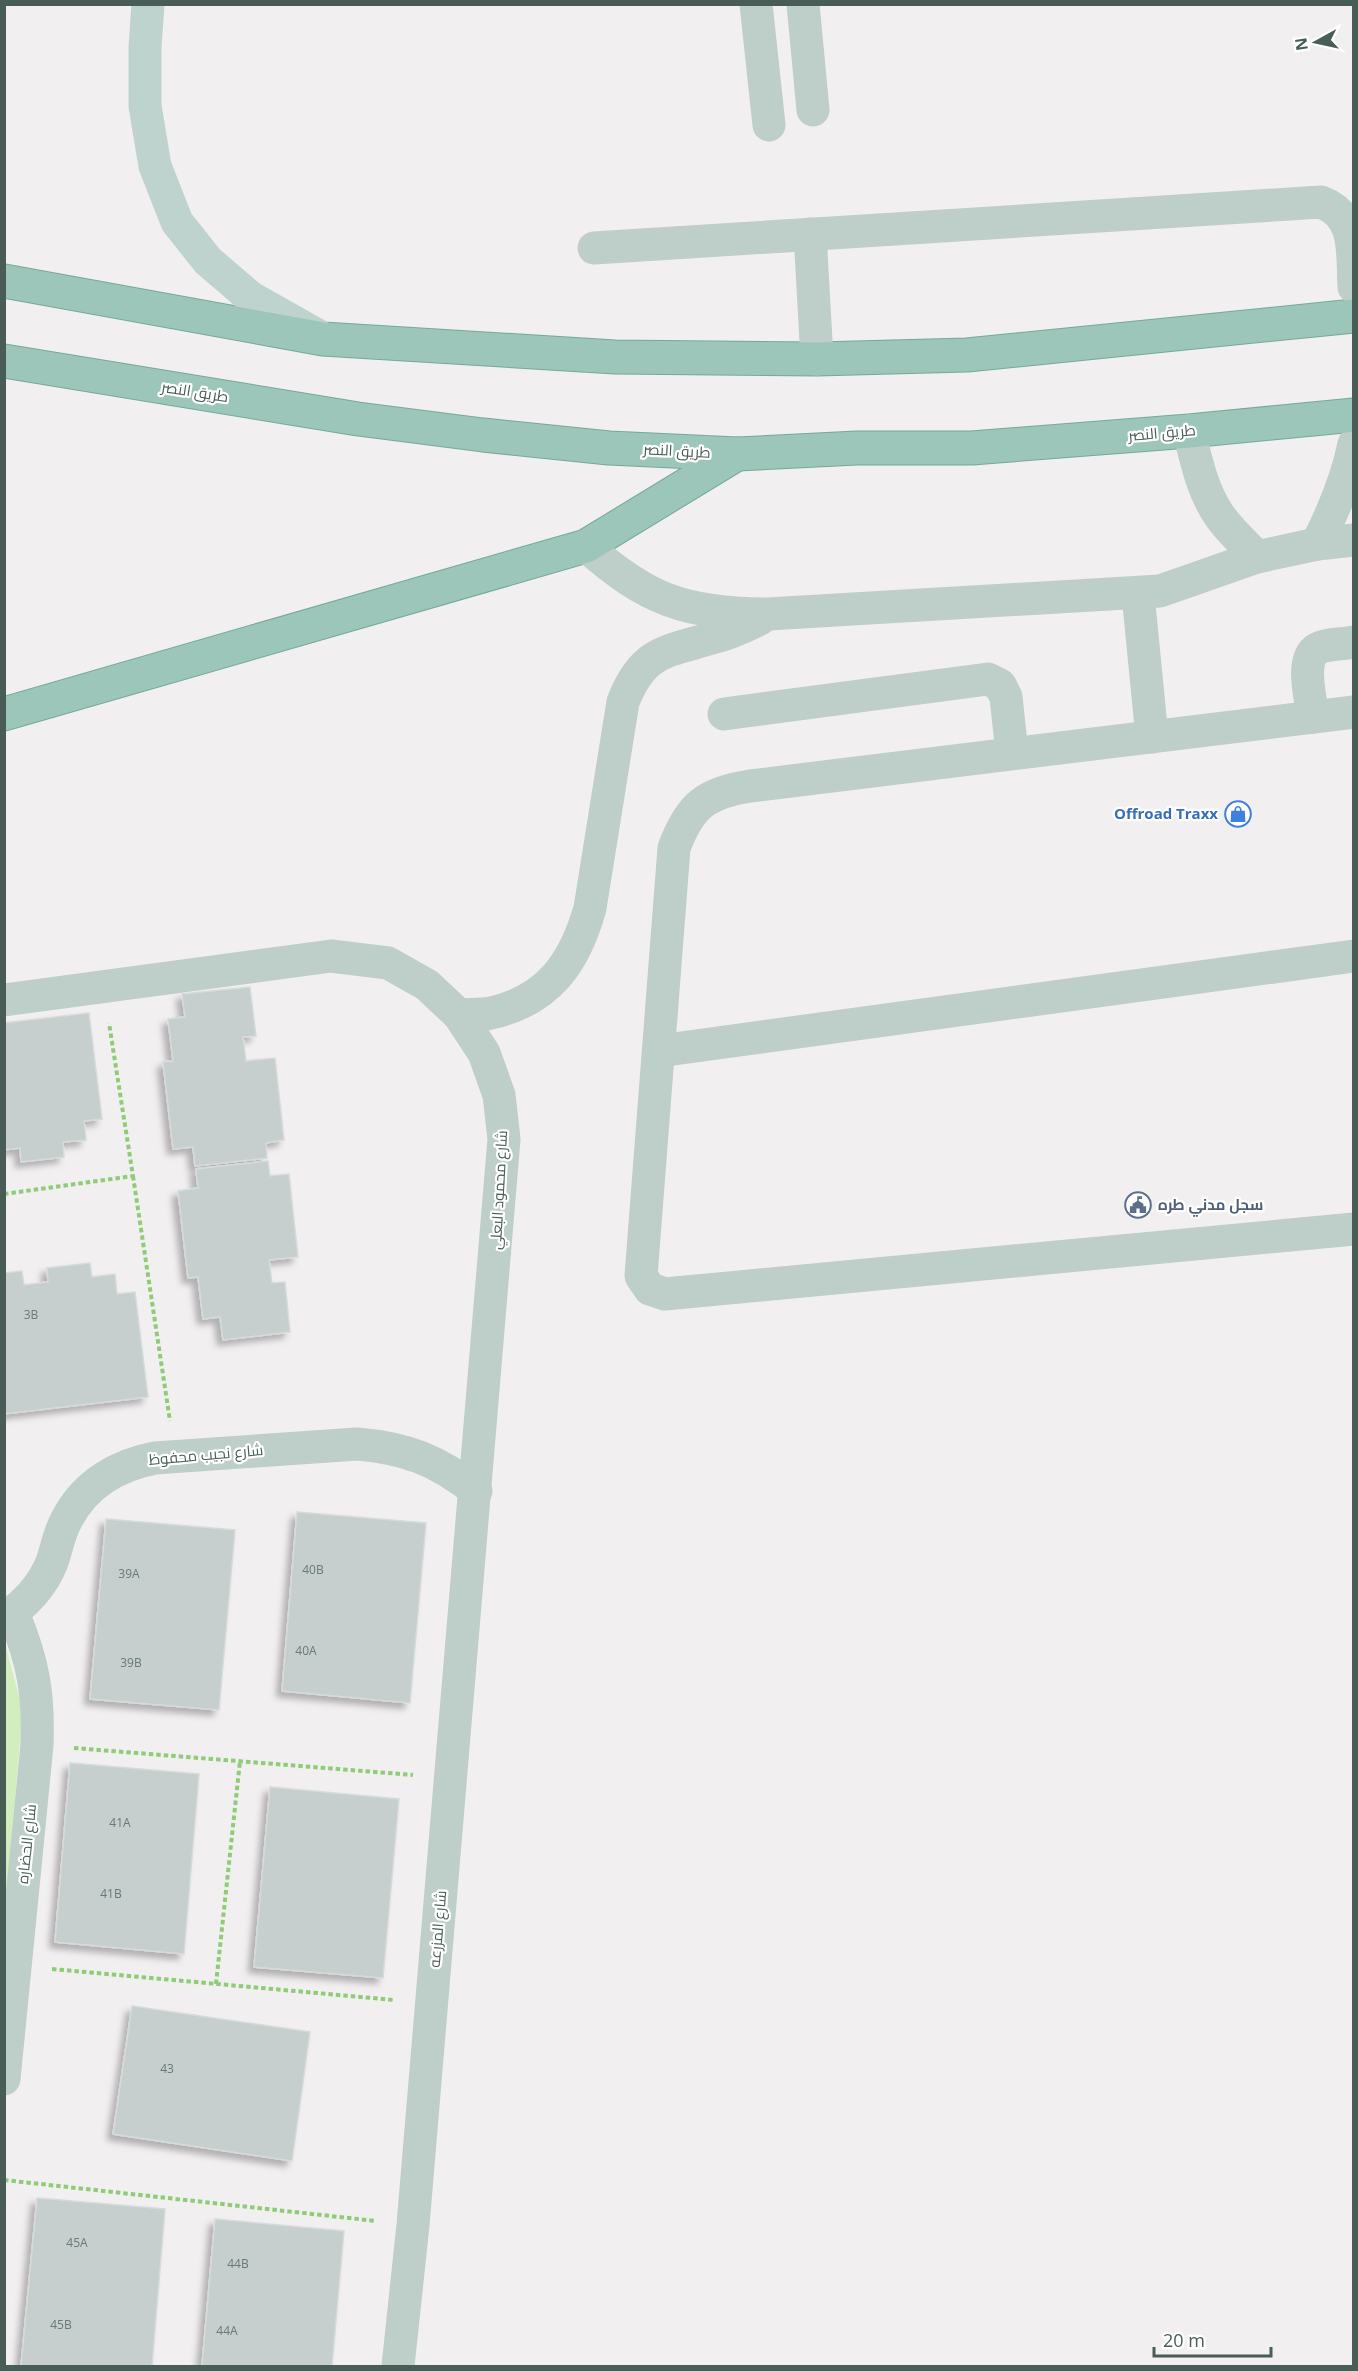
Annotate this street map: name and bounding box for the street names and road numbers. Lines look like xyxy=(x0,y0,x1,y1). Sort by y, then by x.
street label: طريق النصر xyxy=(159,376,230,407)
street label: طريق النصر xyxy=(1126,419,1197,446)
street label: طريق النصر xyxy=(642,438,711,463)
street label: شارع محمود البعلي xyxy=(485,1130,514,1250)
street label: شارع نجيب محفوظ xyxy=(148,1439,264,1471)
street label: شارع الحضاره xyxy=(12,1803,42,1885)
street label: شارع المزرعه xyxy=(424,1890,452,1968)

